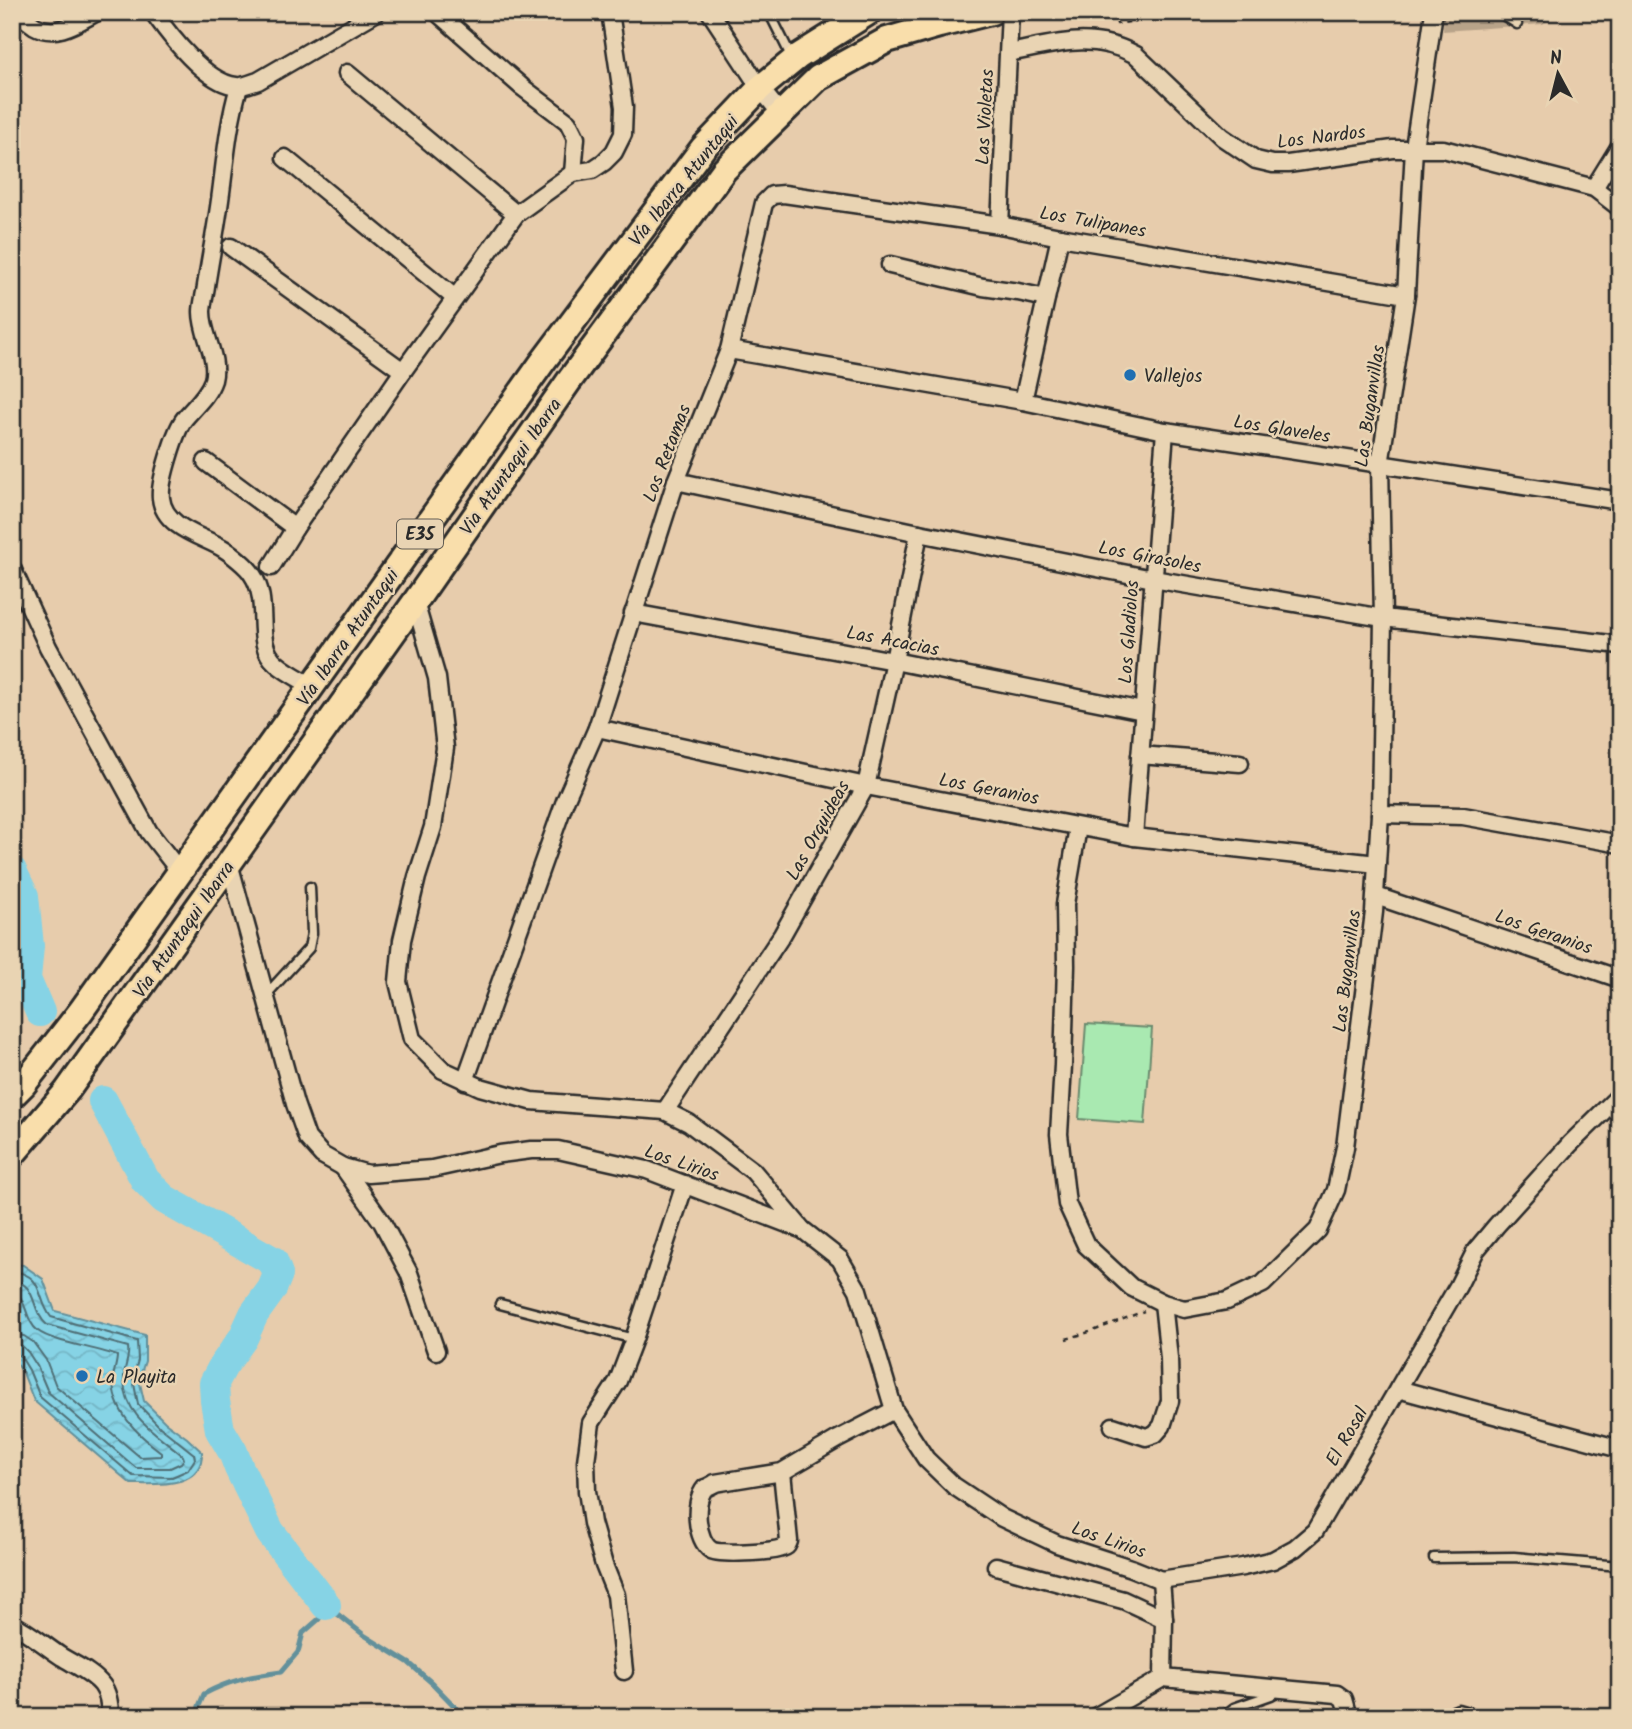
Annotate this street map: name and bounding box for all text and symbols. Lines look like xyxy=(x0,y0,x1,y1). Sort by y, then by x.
north arrow xyxy=(1524,38,1594,108)
text: N xyxy=(1548,43,1564,75)
street label: Las Violetas xyxy=(969,68,1003,166)
street label: Vía Ibarra Atuntaqui xyxy=(622,108,748,254)
street label: Los Nardos xyxy=(1275,118,1367,158)
street label: Los Tulipanes xyxy=(1037,199,1148,247)
street label: Las Buganvillas xyxy=(1348,343,1394,469)
place label: Vallejos xyxy=(1144,362,1202,392)
marker: Vallejos xyxy=(1122,367,1138,383)
street label: Via Atuntaqui Ibarra xyxy=(453,392,570,542)
street label: Los Retamas xyxy=(635,400,700,507)
street label: Los Glaveles xyxy=(1231,408,1332,452)
road number: E35 xyxy=(397,520,443,548)
street label: Los Girasoles xyxy=(1096,533,1204,583)
street label: Vía Ibarra Atuntaqui xyxy=(290,562,408,713)
street label: Los Gladiolos xyxy=(1111,579,1149,685)
street label: Las Acacias xyxy=(844,618,942,666)
street label: Los Geranios xyxy=(936,766,1041,814)
street label: Las Orquideas xyxy=(779,775,859,887)
street label: Via Atuntaqui Ibarra xyxy=(126,855,243,1005)
street label: Los Geranios xyxy=(1491,902,1596,964)
street label: Las Buganvillas xyxy=(1326,908,1370,1034)
street label: Los Lirios xyxy=(640,1137,723,1191)
place label: La Playita xyxy=(96,1363,176,1393)
marker: La Playita xyxy=(74,1368,90,1384)
street label: El Rosal xyxy=(1319,1401,1377,1473)
street label: Los Lirios xyxy=(1067,1514,1150,1568)

